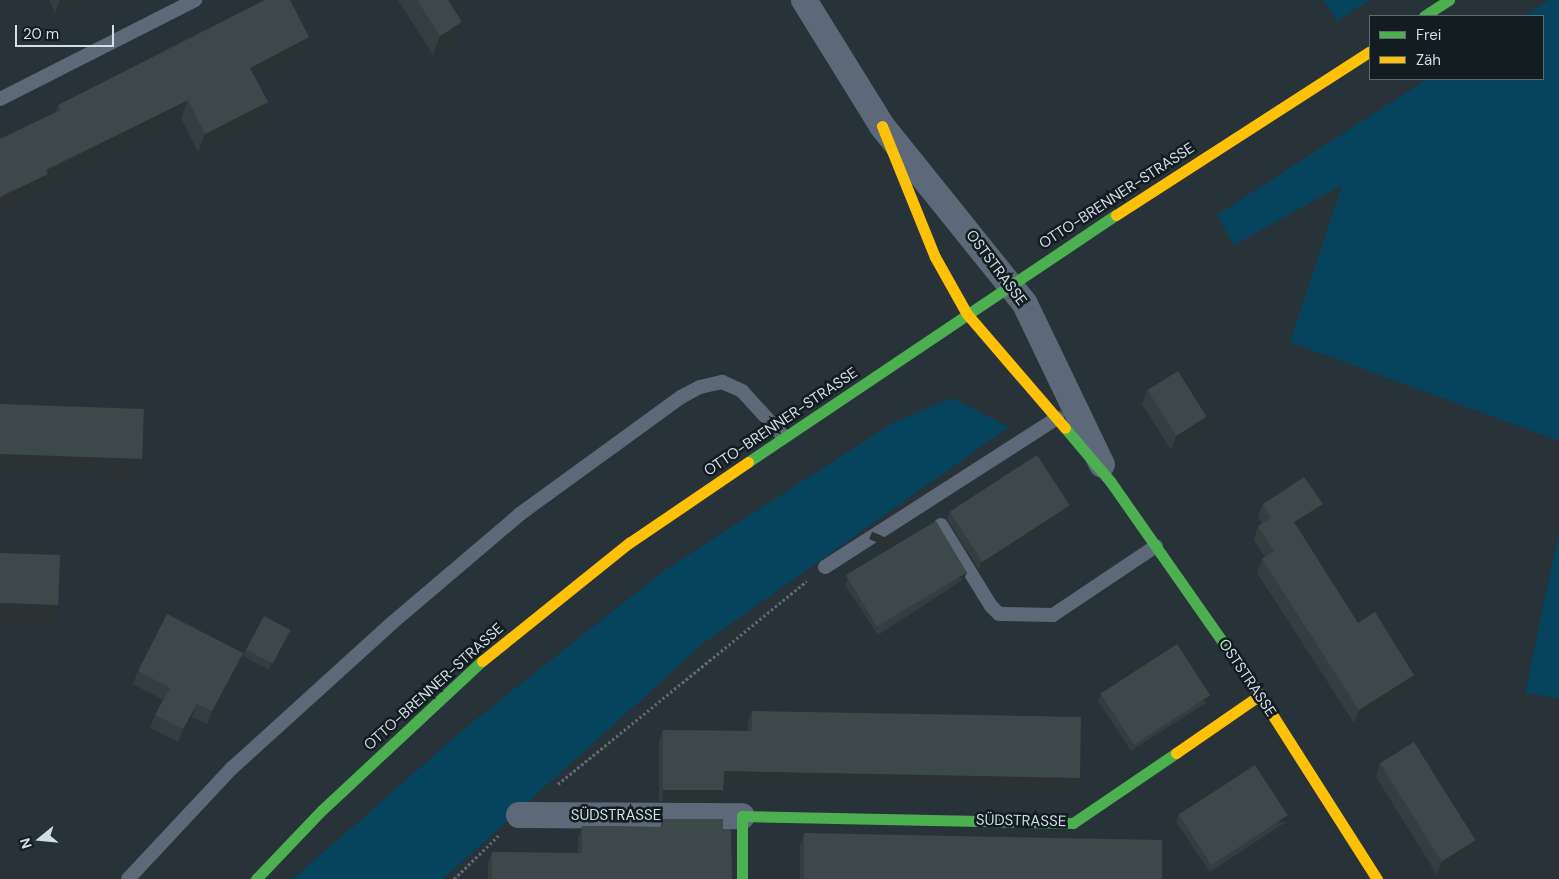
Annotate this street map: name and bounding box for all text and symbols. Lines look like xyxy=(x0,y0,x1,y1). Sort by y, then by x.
scale bar xyxy=(18,15,116,47)
legend xyxy=(1369,15,1544,80)
text: 20 m xyxy=(23,24,59,44)
text: Frei xyxy=(1416,25,1441,45)
text: Zäh xyxy=(1416,50,1441,70)
street label: OTTO-BRENNER-STRASSE xyxy=(1036,139,1198,253)
street label: OSTSTRASSE xyxy=(962,227,1030,309)
street label: OTTO-BRENNER-STRASSE xyxy=(701,364,861,480)
street label: OTTO-BRENNER-STRASSE xyxy=(361,620,507,754)
street label: OSTSTRASSE xyxy=(1214,636,1280,720)
street label: SÜDSTRASSE xyxy=(571,807,661,825)
street label: SÜDSTRASSE xyxy=(976,811,1066,831)
north arrow xyxy=(15,814,65,864)
text: N xyxy=(16,836,36,851)

